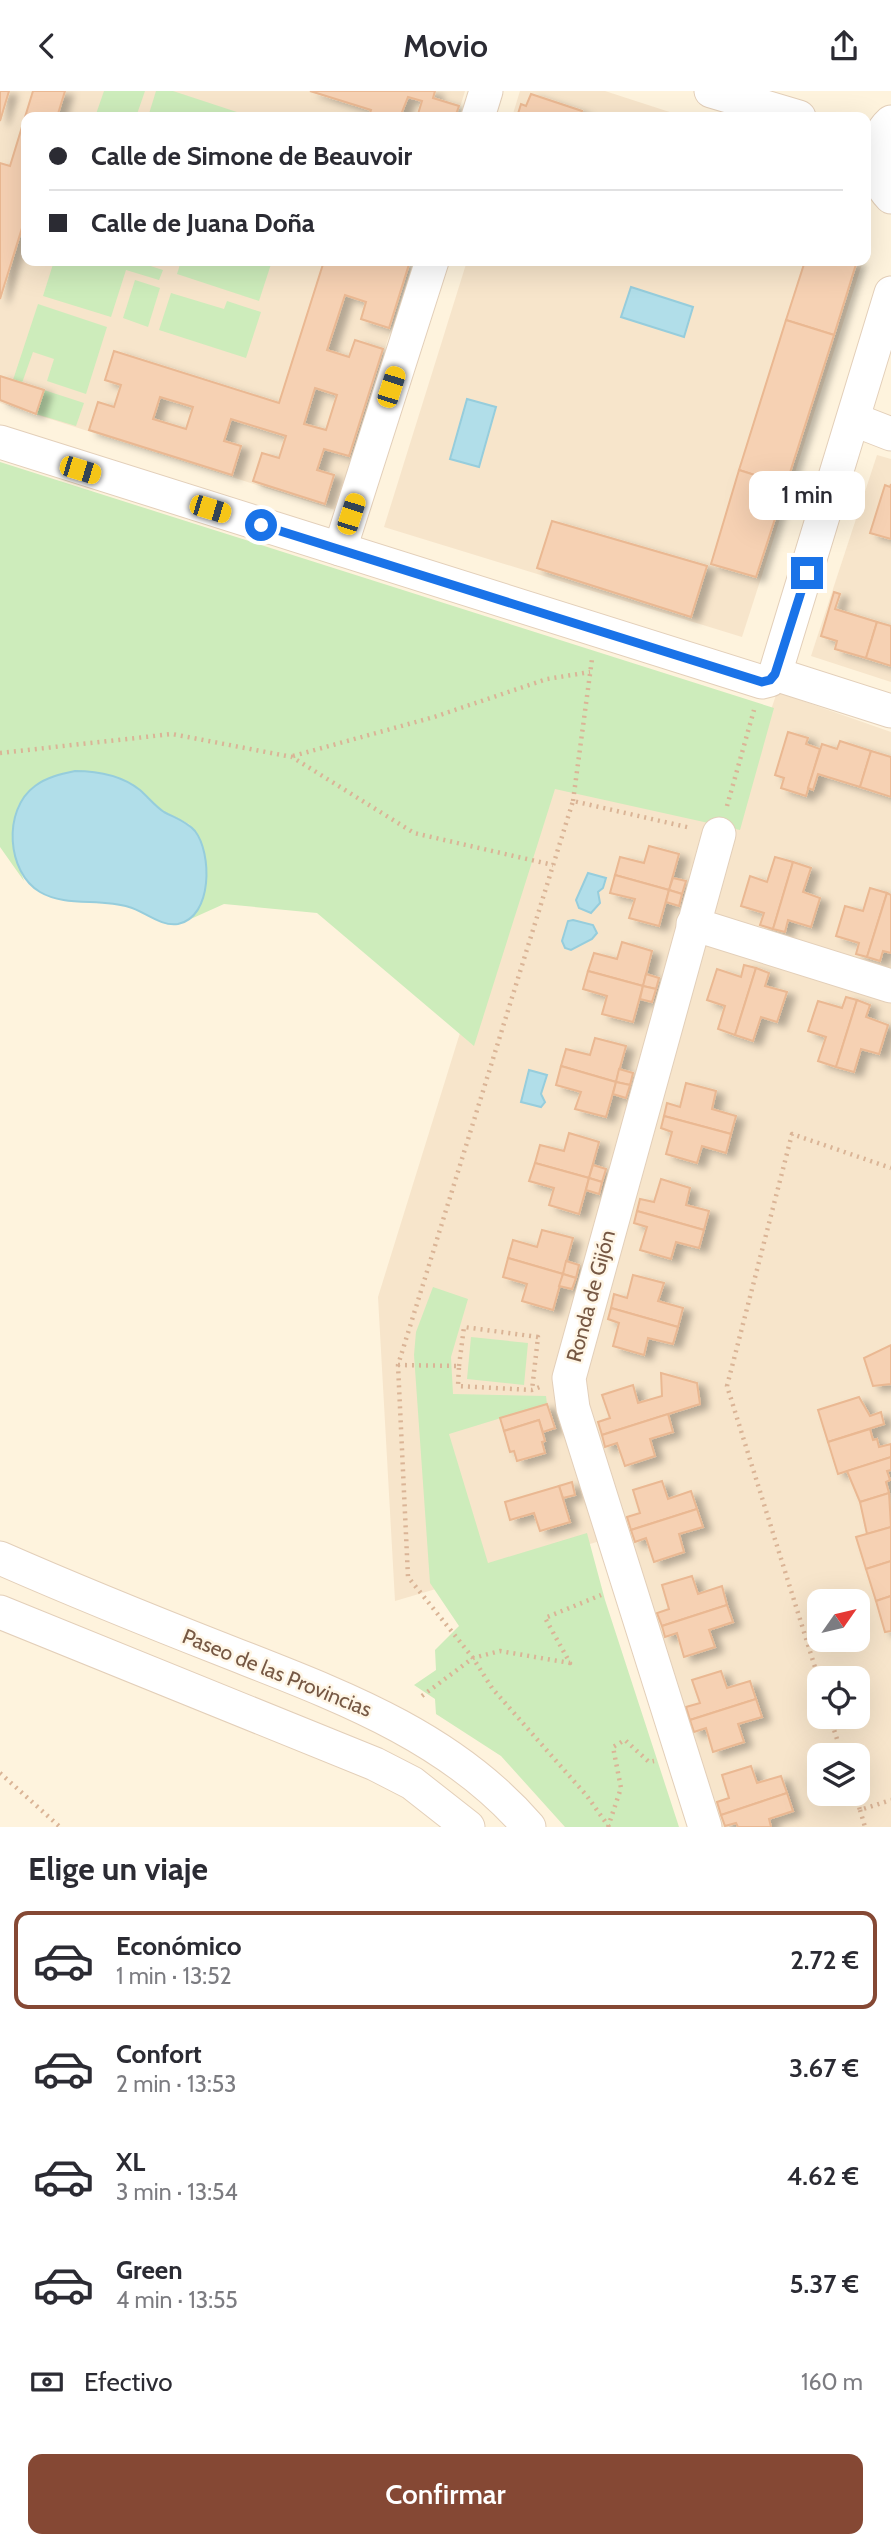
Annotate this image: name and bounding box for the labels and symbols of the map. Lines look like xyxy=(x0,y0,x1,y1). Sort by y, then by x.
car xyxy=(375,364,408,410)
car xyxy=(57,454,104,486)
callout: 1 min xyxy=(749,471,865,521)
car xyxy=(335,491,368,537)
car xyxy=(187,493,234,525)
route start xyxy=(245,509,277,541)
route end xyxy=(791,557,823,589)
street label: Ronda de Gijón xyxy=(561,1227,621,1365)
north arrow xyxy=(807,1589,870,1652)
street label: Paseo de las Provincias xyxy=(179,1623,376,1722)

